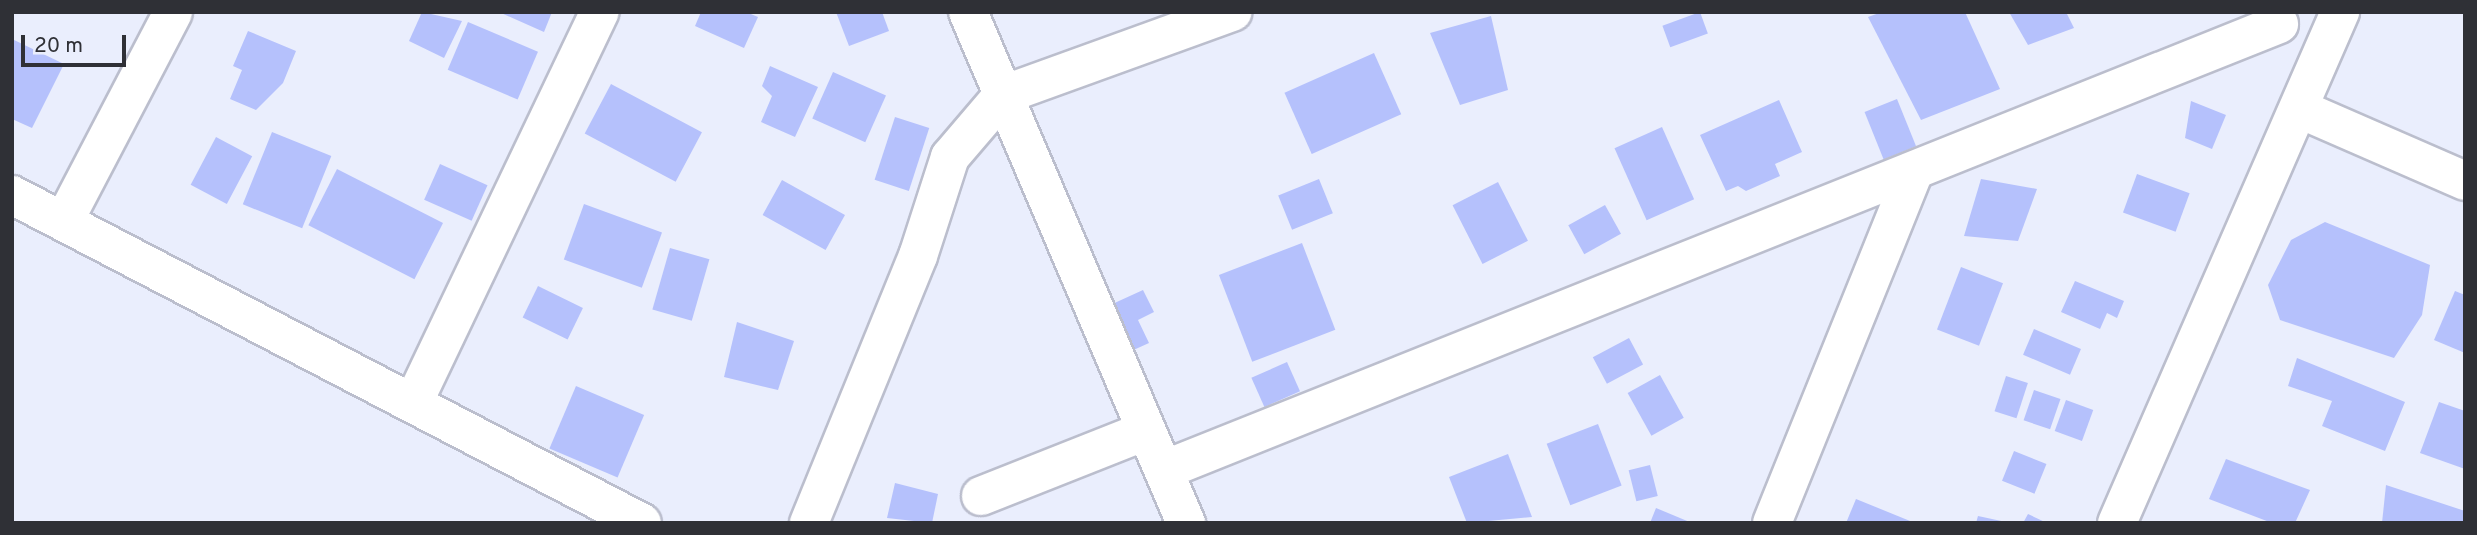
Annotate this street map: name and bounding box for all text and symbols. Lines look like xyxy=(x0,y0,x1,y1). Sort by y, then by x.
scale bar xyxy=(24,21,130,65)
text: 20 m xyxy=(34,33,83,60)

